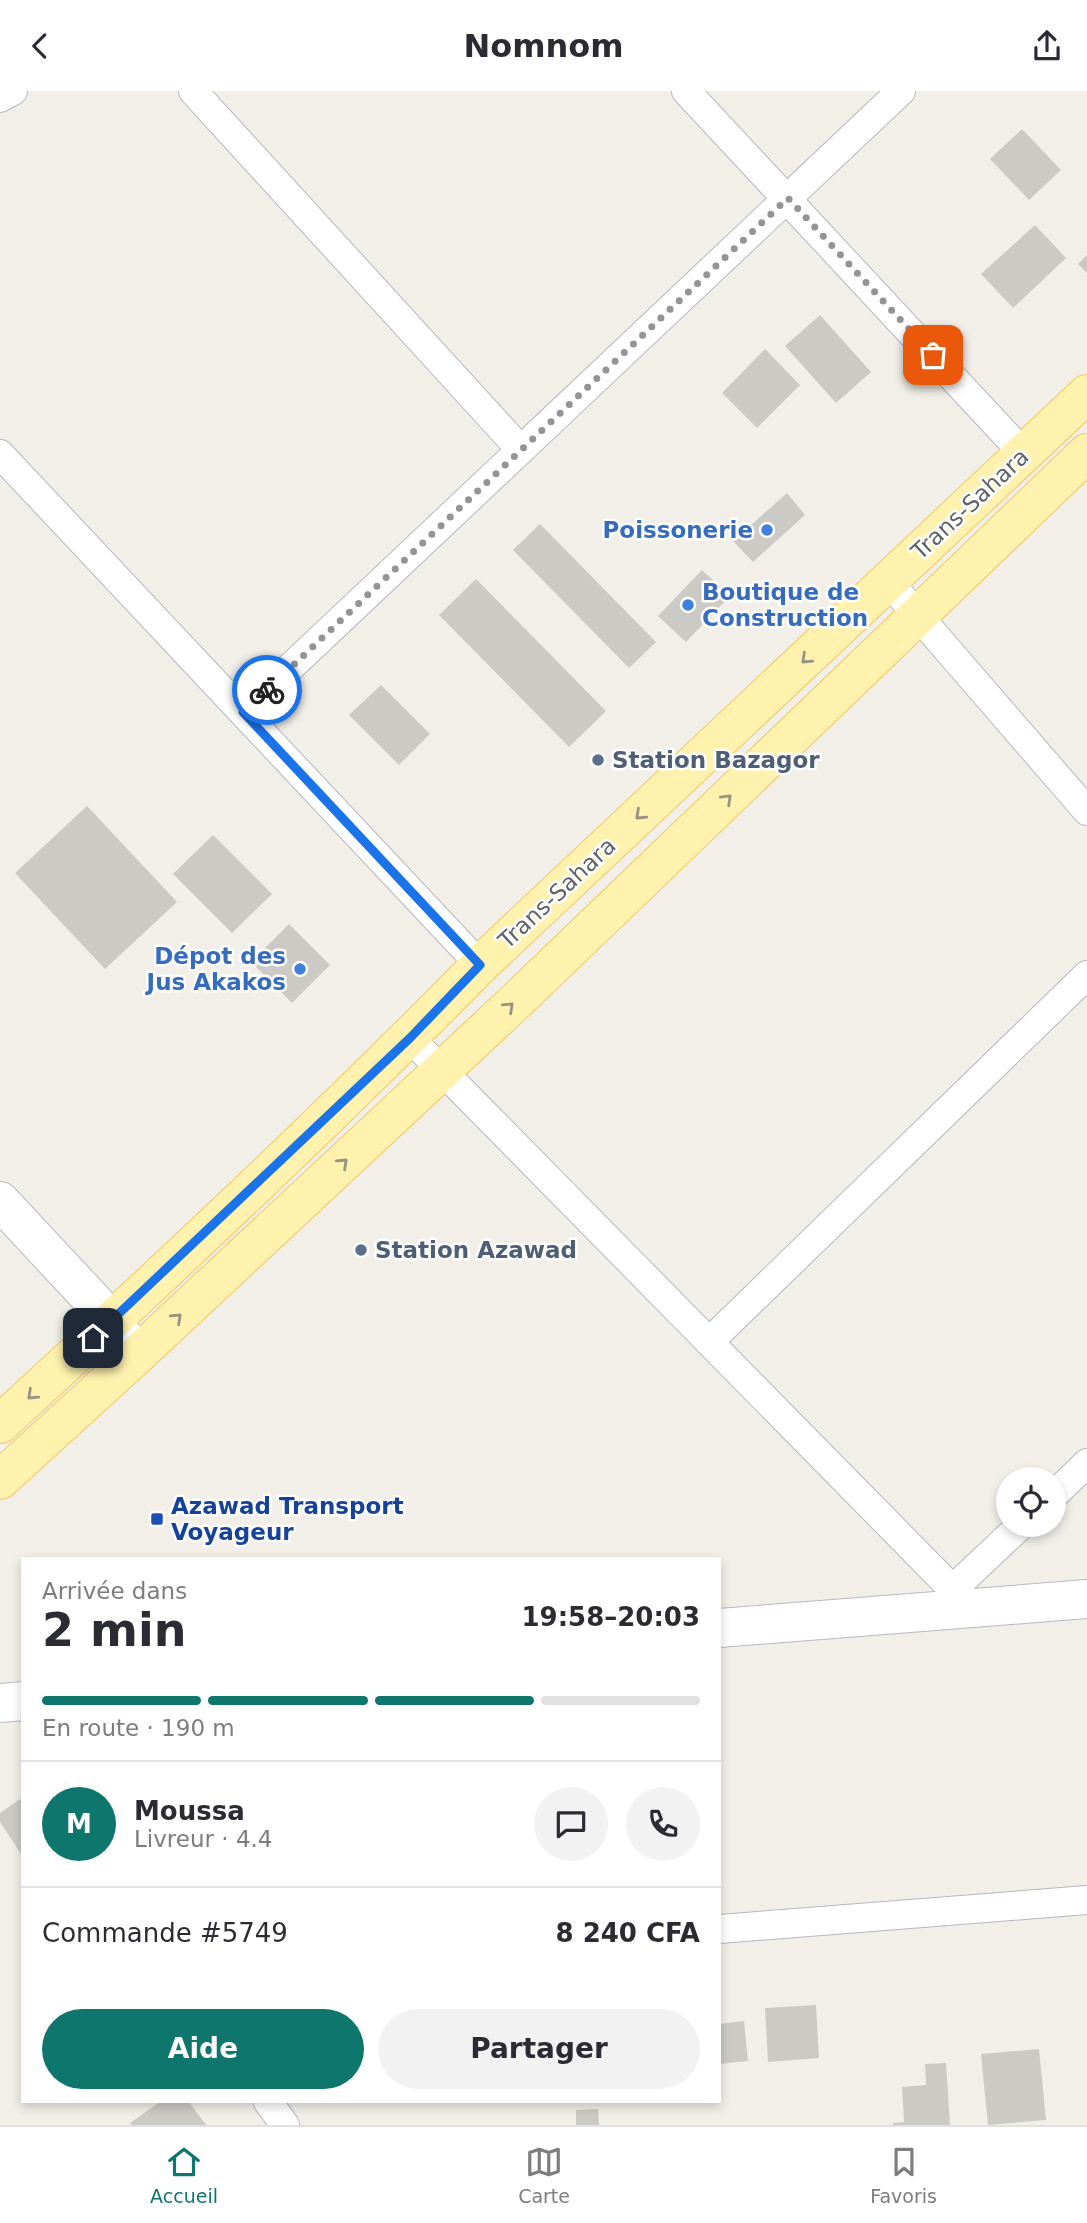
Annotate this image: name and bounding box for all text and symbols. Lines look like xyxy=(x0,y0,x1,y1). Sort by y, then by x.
icon: back xyxy=(21,27,59,65)
text: Nomnom xyxy=(463,27,624,65)
icon: share xyxy=(1028,27,1066,65)
pin xyxy=(903,325,963,385)
icon: bag xyxy=(914,336,952,374)
street label: Trans-Sahara xyxy=(906,443,1034,565)
place label: Poissonerie xyxy=(602,517,753,543)
marker: Poissonerie xyxy=(759,522,775,538)
place label: Boutique de Construction xyxy=(702,579,868,631)
marker: Boutique de Construction xyxy=(680,597,696,613)
one-way arrow xyxy=(801,651,814,664)
courier xyxy=(232,655,302,725)
icon: bike xyxy=(248,671,286,709)
place label: Station Bazagor xyxy=(612,747,820,773)
marker: Station Bazagor xyxy=(590,752,606,768)
one-way arrow xyxy=(719,795,732,808)
one-way arrow xyxy=(635,807,648,820)
street label: Trans-Sahara xyxy=(493,832,621,954)
place label: Dépot des Jus Akakos xyxy=(145,943,286,995)
marker: Dépot des Jus Akakos xyxy=(292,961,308,977)
one-way arrow xyxy=(501,1003,514,1015)
one-way arrow xyxy=(335,1158,348,1171)
place label: Station Azawad xyxy=(375,1237,577,1263)
marker: Station Azawad xyxy=(353,1242,369,1258)
pin xyxy=(63,1308,123,1368)
one-way arrow xyxy=(169,1313,182,1326)
icon: home xyxy=(74,1319,112,1357)
one-way arrow xyxy=(27,1386,40,1399)
map controls xyxy=(996,1467,1066,1537)
button: locate xyxy=(996,1467,1066,1537)
place label: Azawad Transport Voyageur xyxy=(171,1493,404,1545)
marker: Azawad Transport Voyageur xyxy=(149,1511,165,1527)
text: Arrivée dans xyxy=(42,1578,187,1604)
text: 19:58–20:03 xyxy=(521,1602,700,1632)
text: 2 min xyxy=(42,1603,186,1657)
text: En route · 190 m xyxy=(42,1715,235,1741)
button: chat xyxy=(534,1787,608,1861)
button: phone xyxy=(626,1787,700,1861)
text: Moussa xyxy=(134,1796,245,1826)
text: M xyxy=(66,1809,92,1839)
text: Livreur · 4.4 xyxy=(134,1826,272,1852)
text: Commande #5749 xyxy=(42,1918,288,1948)
text: 8 240 CFA xyxy=(556,1918,700,1948)
button: Aide xyxy=(42,2009,364,2089)
button: Partager xyxy=(378,2009,700,2089)
tab: Accueil xyxy=(150,2143,218,2207)
tab: Carte xyxy=(518,2143,570,2207)
tab: Favoris xyxy=(870,2143,937,2207)

